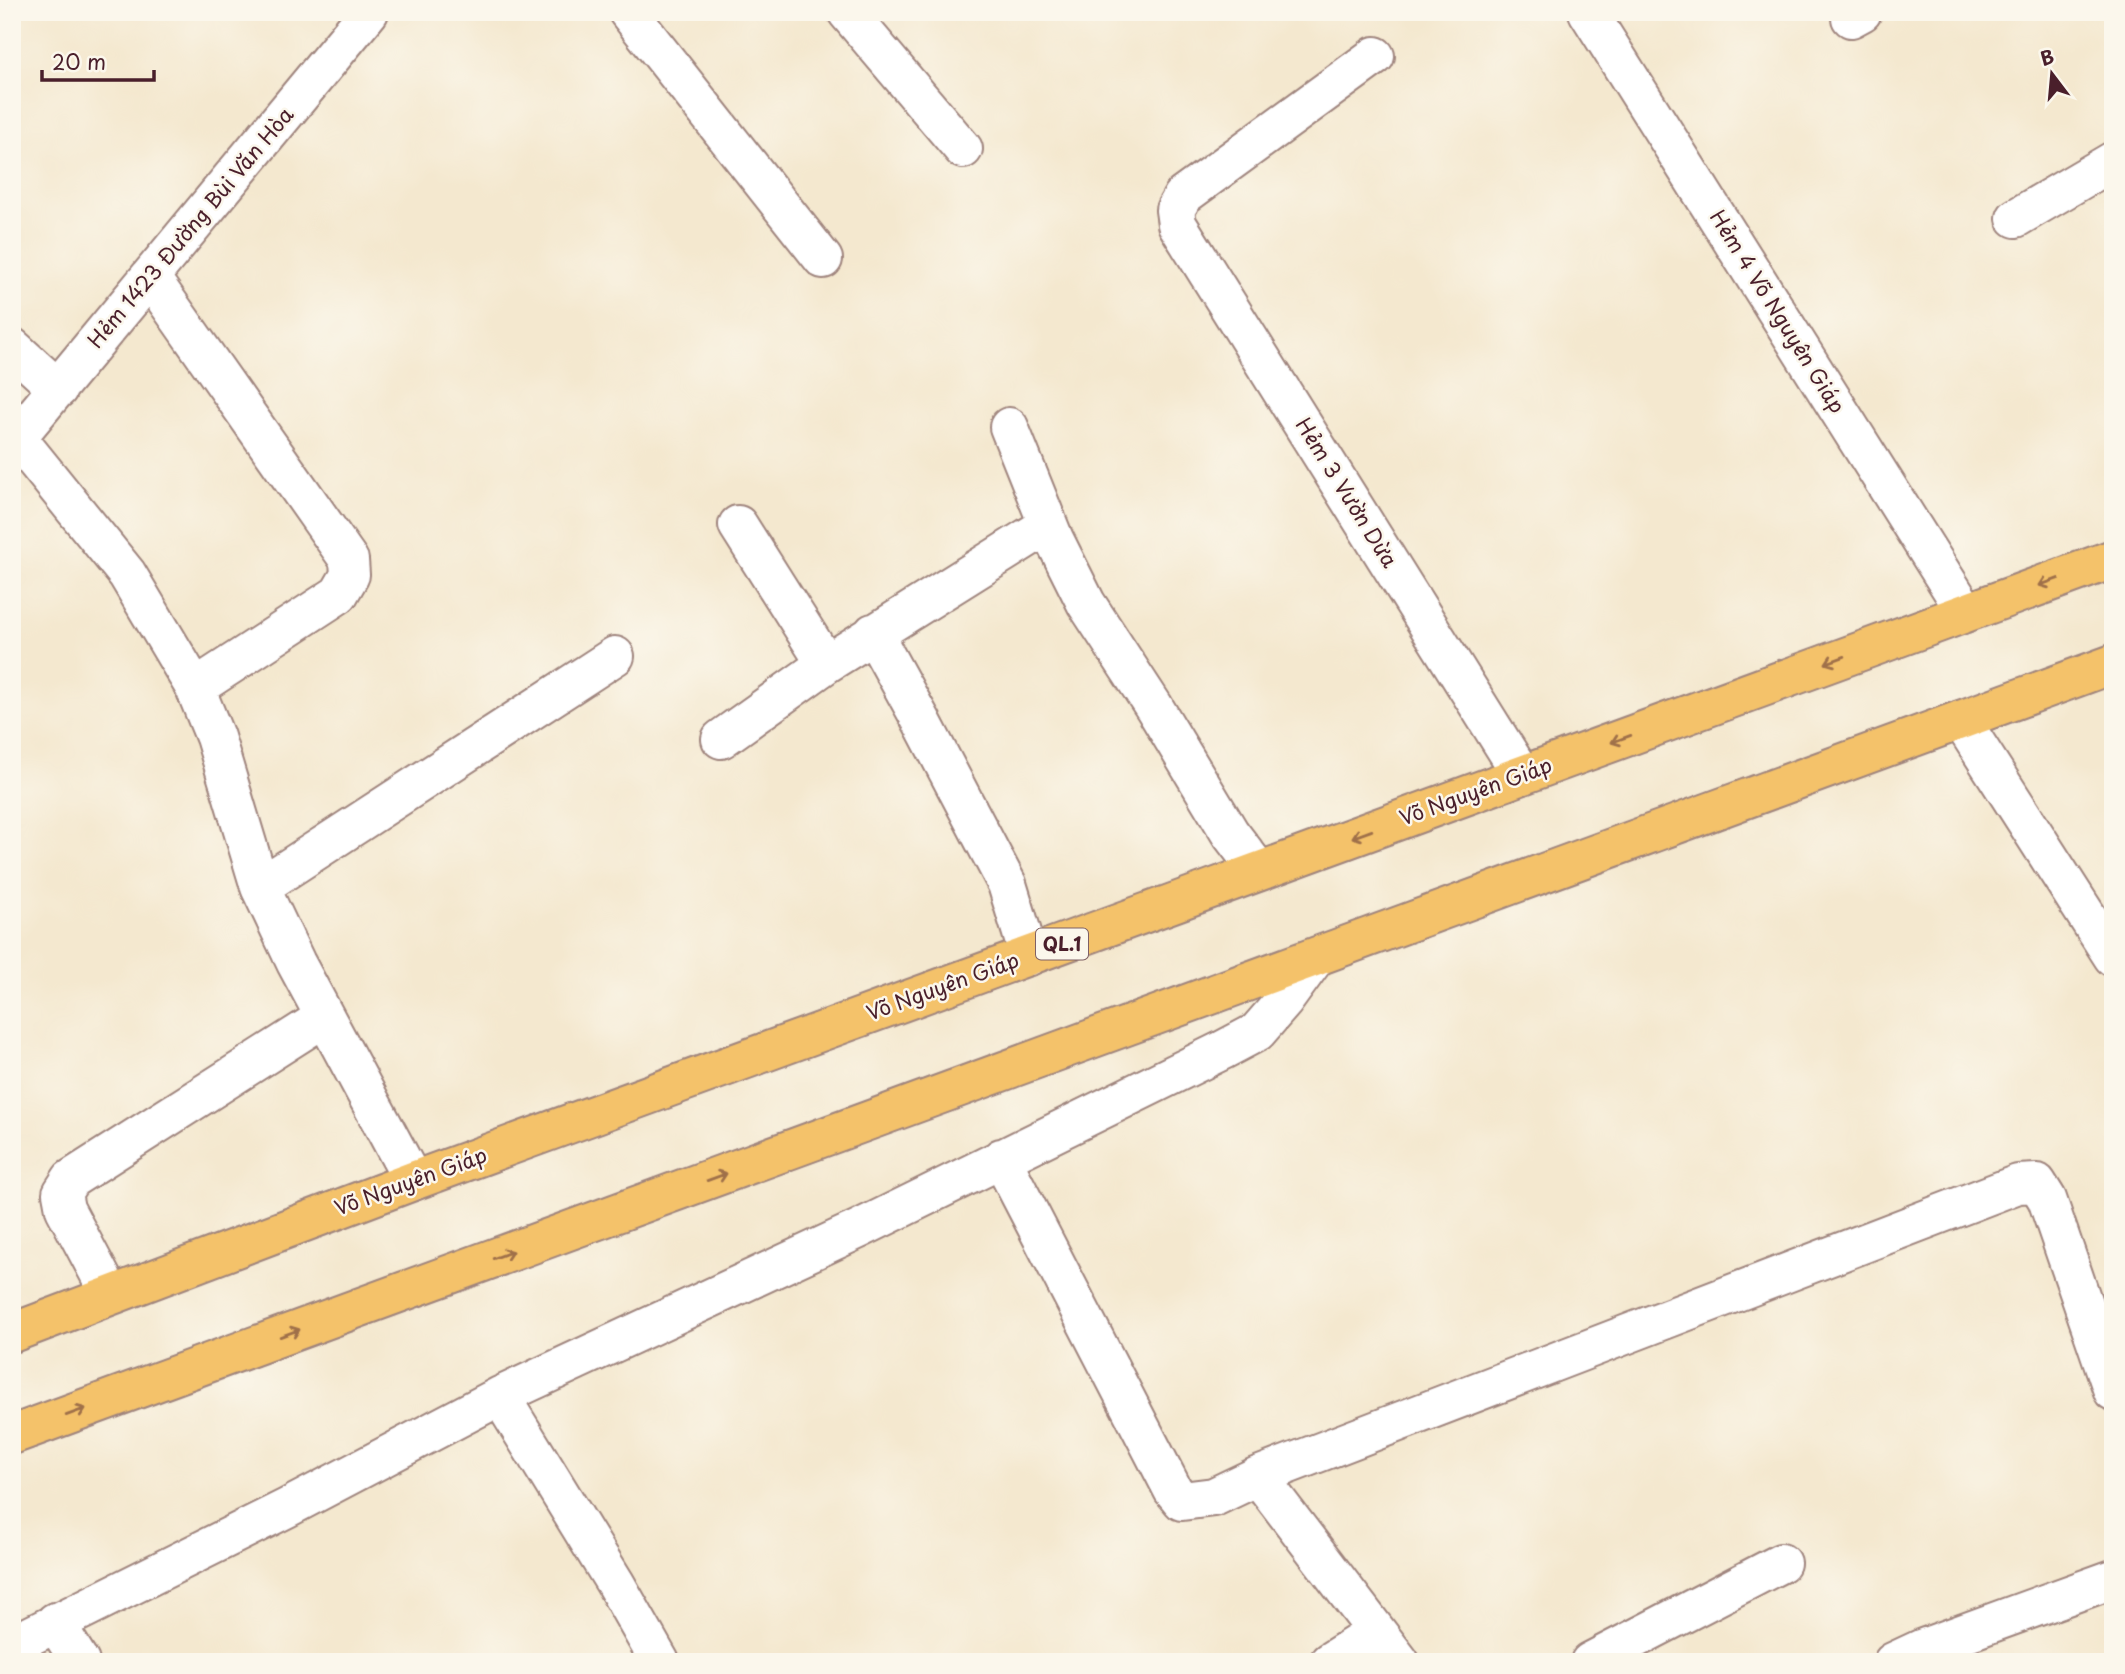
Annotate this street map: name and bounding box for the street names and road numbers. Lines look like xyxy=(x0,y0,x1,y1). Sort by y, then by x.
street label: Hẻm 1423 Đường Bùi Văn Hòa xyxy=(79,98,301,354)
street label: Hẻm 4 Võ Nguyên Giáp xyxy=(1703,203,1854,419)
street label: Hẻm 3 Vườn Dừa xyxy=(1289,411,1407,573)
street label: Võ Nguyên Giáp xyxy=(1395,748,1556,833)
road number: QL.1 xyxy=(1036,928,1088,960)
street label: Võ Nguyên Giáp xyxy=(862,943,1023,1028)
street label: Võ Nguyên Giáp xyxy=(330,1138,491,1223)

